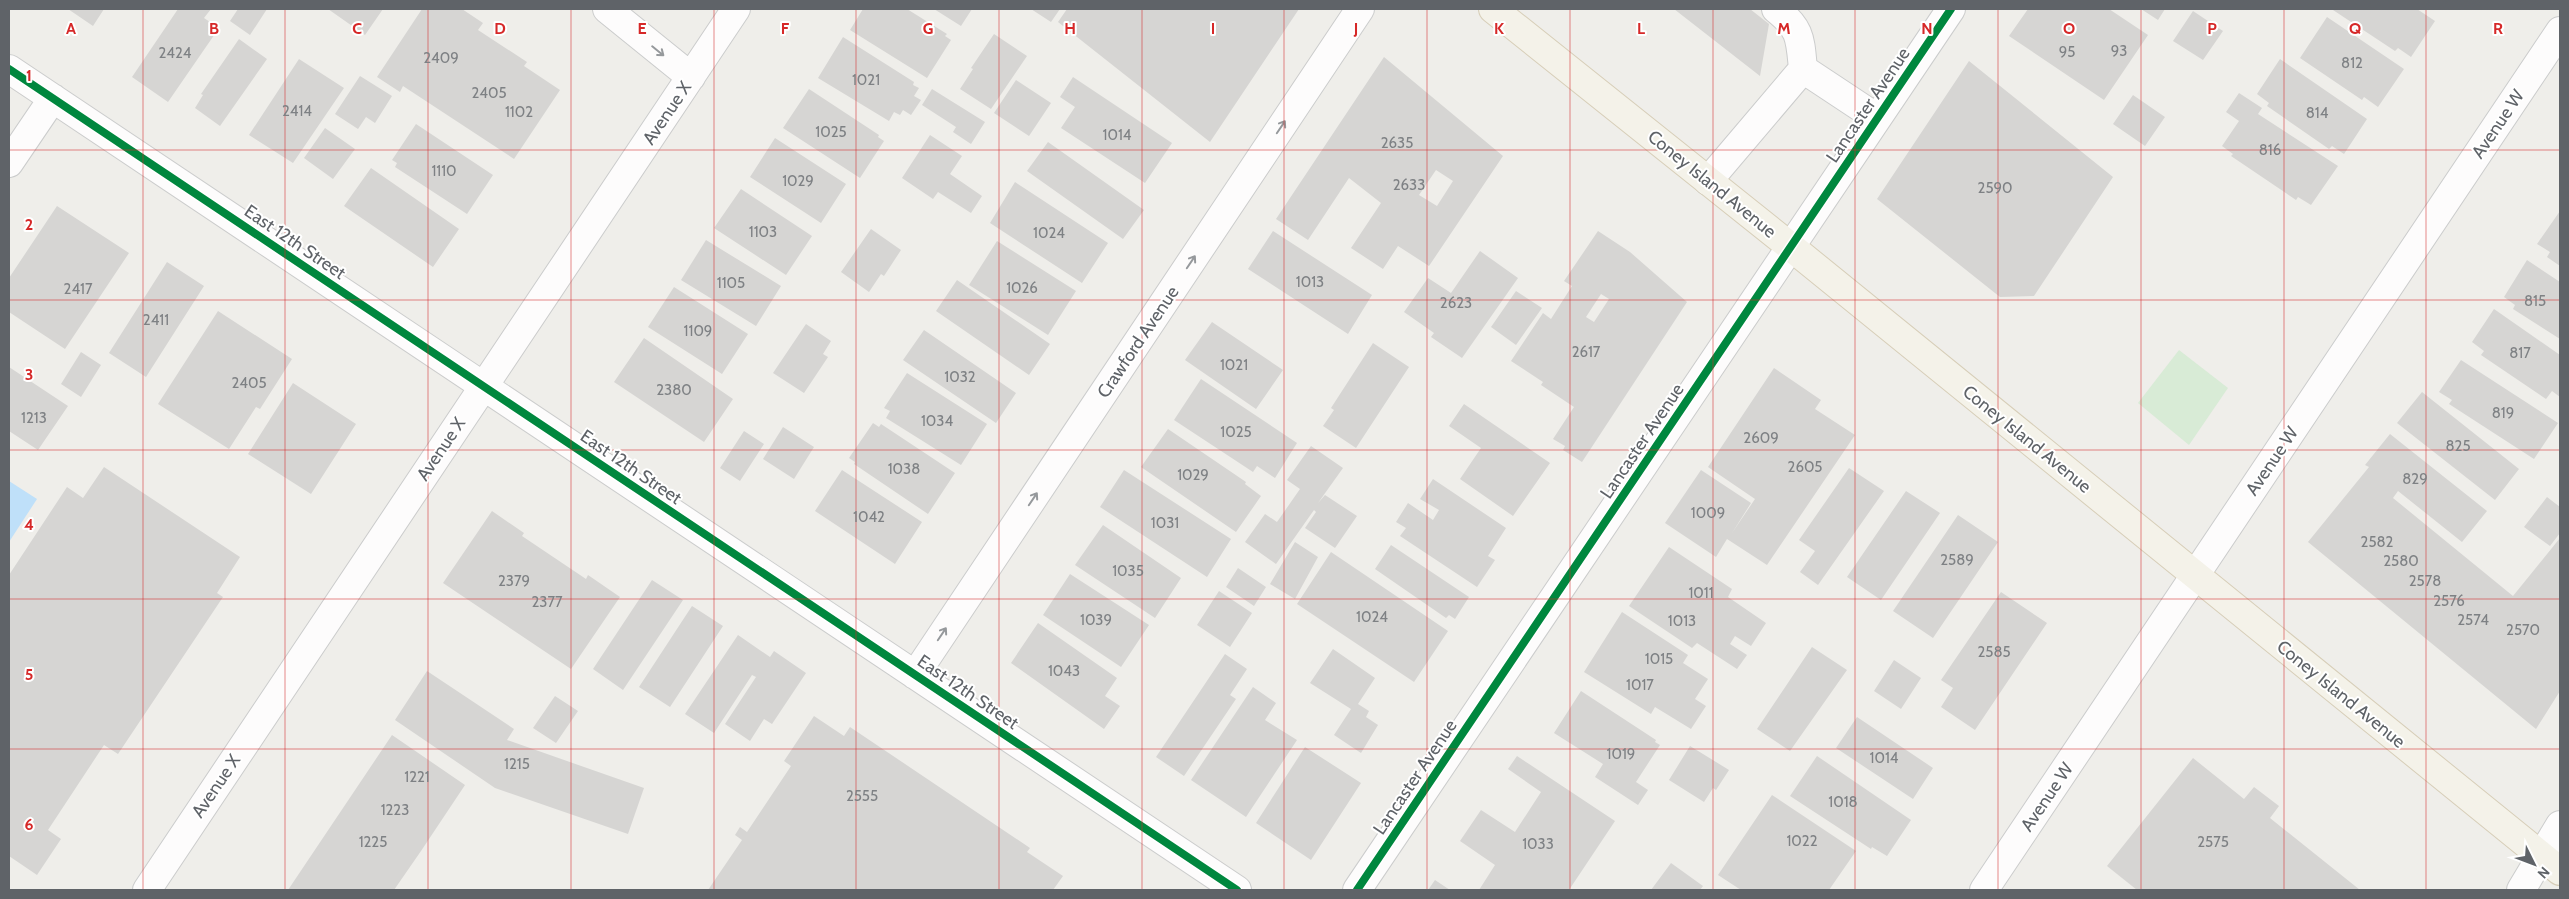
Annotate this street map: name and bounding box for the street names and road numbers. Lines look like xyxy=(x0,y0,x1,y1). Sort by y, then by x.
street label: Lancaster Avenue xyxy=(1821,43,1915,167)
street label: Avenue X xyxy=(638,77,696,149)
street label: Avenue W xyxy=(2467,85,2529,163)
street label: Coney Island Avenue xyxy=(1643,125,1781,243)
street label: East 12th Street xyxy=(240,200,350,284)
street label: Crawford Avenue xyxy=(1092,282,1184,402)
street label: Lancaster Avenue xyxy=(1595,379,1689,503)
street label: Coney Island Avenue xyxy=(1958,380,2096,498)
street label: Avenue X xyxy=(412,413,470,485)
street label: Avenue W xyxy=(2241,422,2303,500)
street label: East 12th Street xyxy=(576,425,686,509)
street label: Coney Island Avenue xyxy=(2272,635,2410,753)
street label: East 12th Street xyxy=(913,650,1023,734)
street label: Lancaster Avenue xyxy=(1368,715,1462,839)
street label: Avenue X xyxy=(187,750,245,822)
street label: Avenue W xyxy=(2016,758,2078,836)

